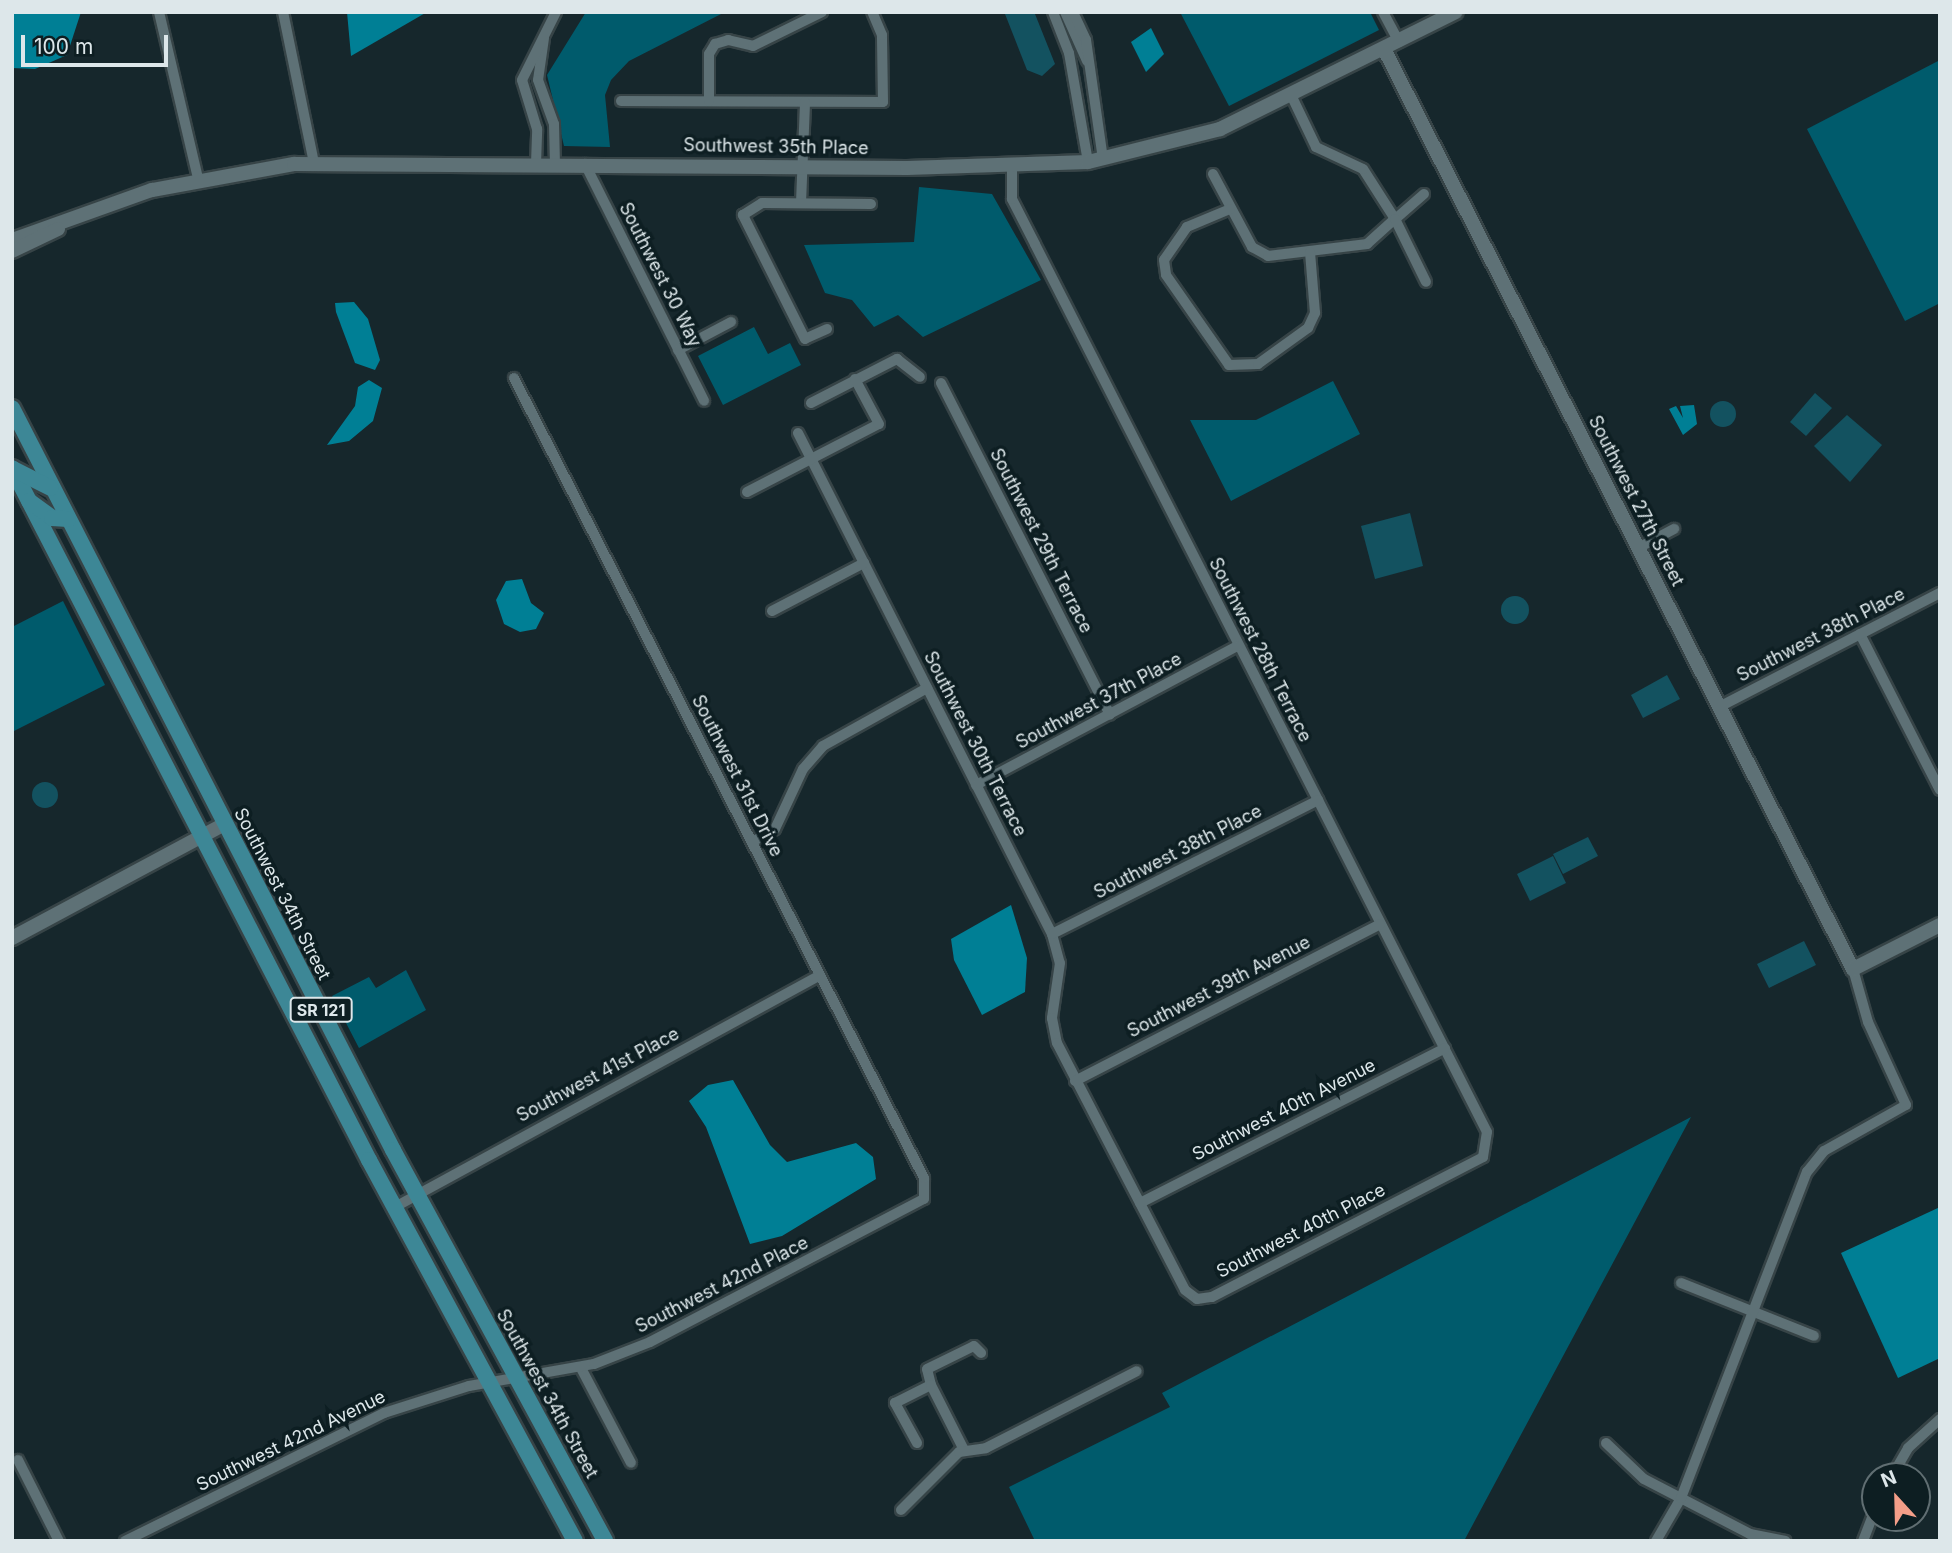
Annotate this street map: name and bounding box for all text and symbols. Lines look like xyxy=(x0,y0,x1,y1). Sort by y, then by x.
scale bar xyxy=(24,21,172,65)
text: 100 m xyxy=(34,34,93,59)
street label: Southwest 35th Place xyxy=(683,135,869,159)
street label: Southwest 30 Way xyxy=(614,199,706,351)
street label: Southwest 27th Street xyxy=(1584,412,1688,590)
street label: Southwest 29th Terrace xyxy=(985,445,1097,637)
street label: Southwest 28th Terrace xyxy=(1204,554,1316,746)
street label: Southwest 38th Place xyxy=(1733,583,1909,687)
street label: Southwest 30th Terrace xyxy=(919,648,1031,840)
street label: Southwest 37th Place xyxy=(1012,648,1186,754)
street label: Southwest 31st Drive xyxy=(687,692,787,860)
street label: Southwest 38th Place xyxy=(1090,800,1266,904)
street label: Southwest 34th Street xyxy=(229,804,335,984)
street label: Southwest 39th Avenue xyxy=(1124,931,1314,1043)
road number: SR 121 xyxy=(290,998,352,1022)
street label: Southwest 41st Place xyxy=(513,1023,683,1127)
street label: Southwest 40th Avenue xyxy=(1189,1054,1379,1166)
street label: Southwest 40th Place xyxy=(1213,1179,1389,1283)
street label: Southwest 42nd Place xyxy=(632,1232,812,1338)
street label: Southwest 34th Street xyxy=(491,1306,603,1482)
street label: Southwest 42nd Avenue xyxy=(193,1386,389,1496)
north arrow xyxy=(1861,1462,1931,1532)
text: N xyxy=(1878,1466,1900,1492)

